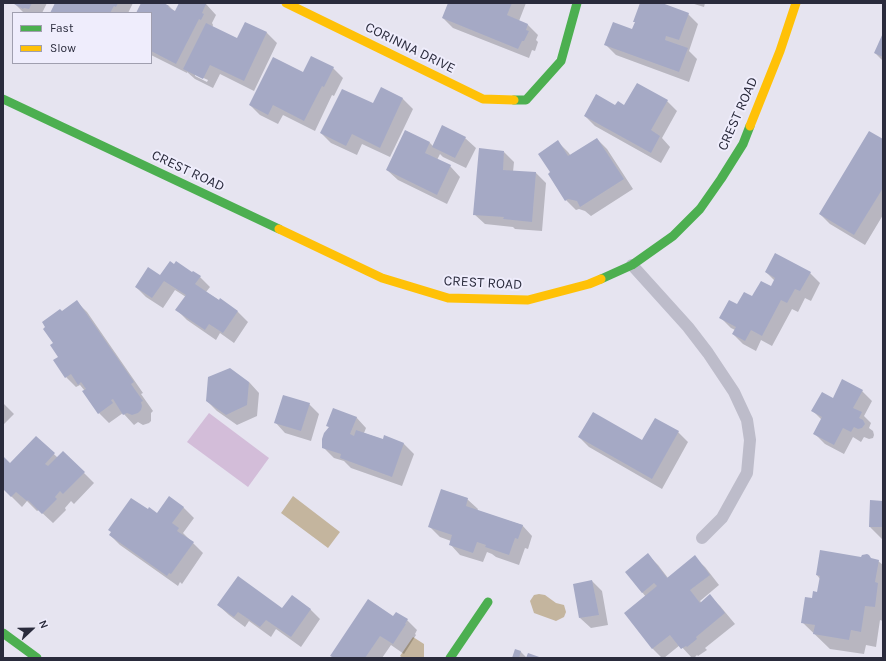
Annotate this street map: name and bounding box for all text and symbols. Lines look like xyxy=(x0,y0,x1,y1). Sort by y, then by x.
legend xyxy=(12,12,152,64)
street label: CORINNA DRIVE xyxy=(362,19,458,77)
text: Fast xyxy=(50,21,73,35)
text: Slow xyxy=(50,41,76,55)
street label: CREST ROAD xyxy=(714,75,762,153)
street label: CREST ROAD xyxy=(149,147,227,195)
street label: CREST ROAD xyxy=(443,273,523,293)
north arrow xyxy=(12,609,52,649)
text: N xyxy=(36,618,51,630)

